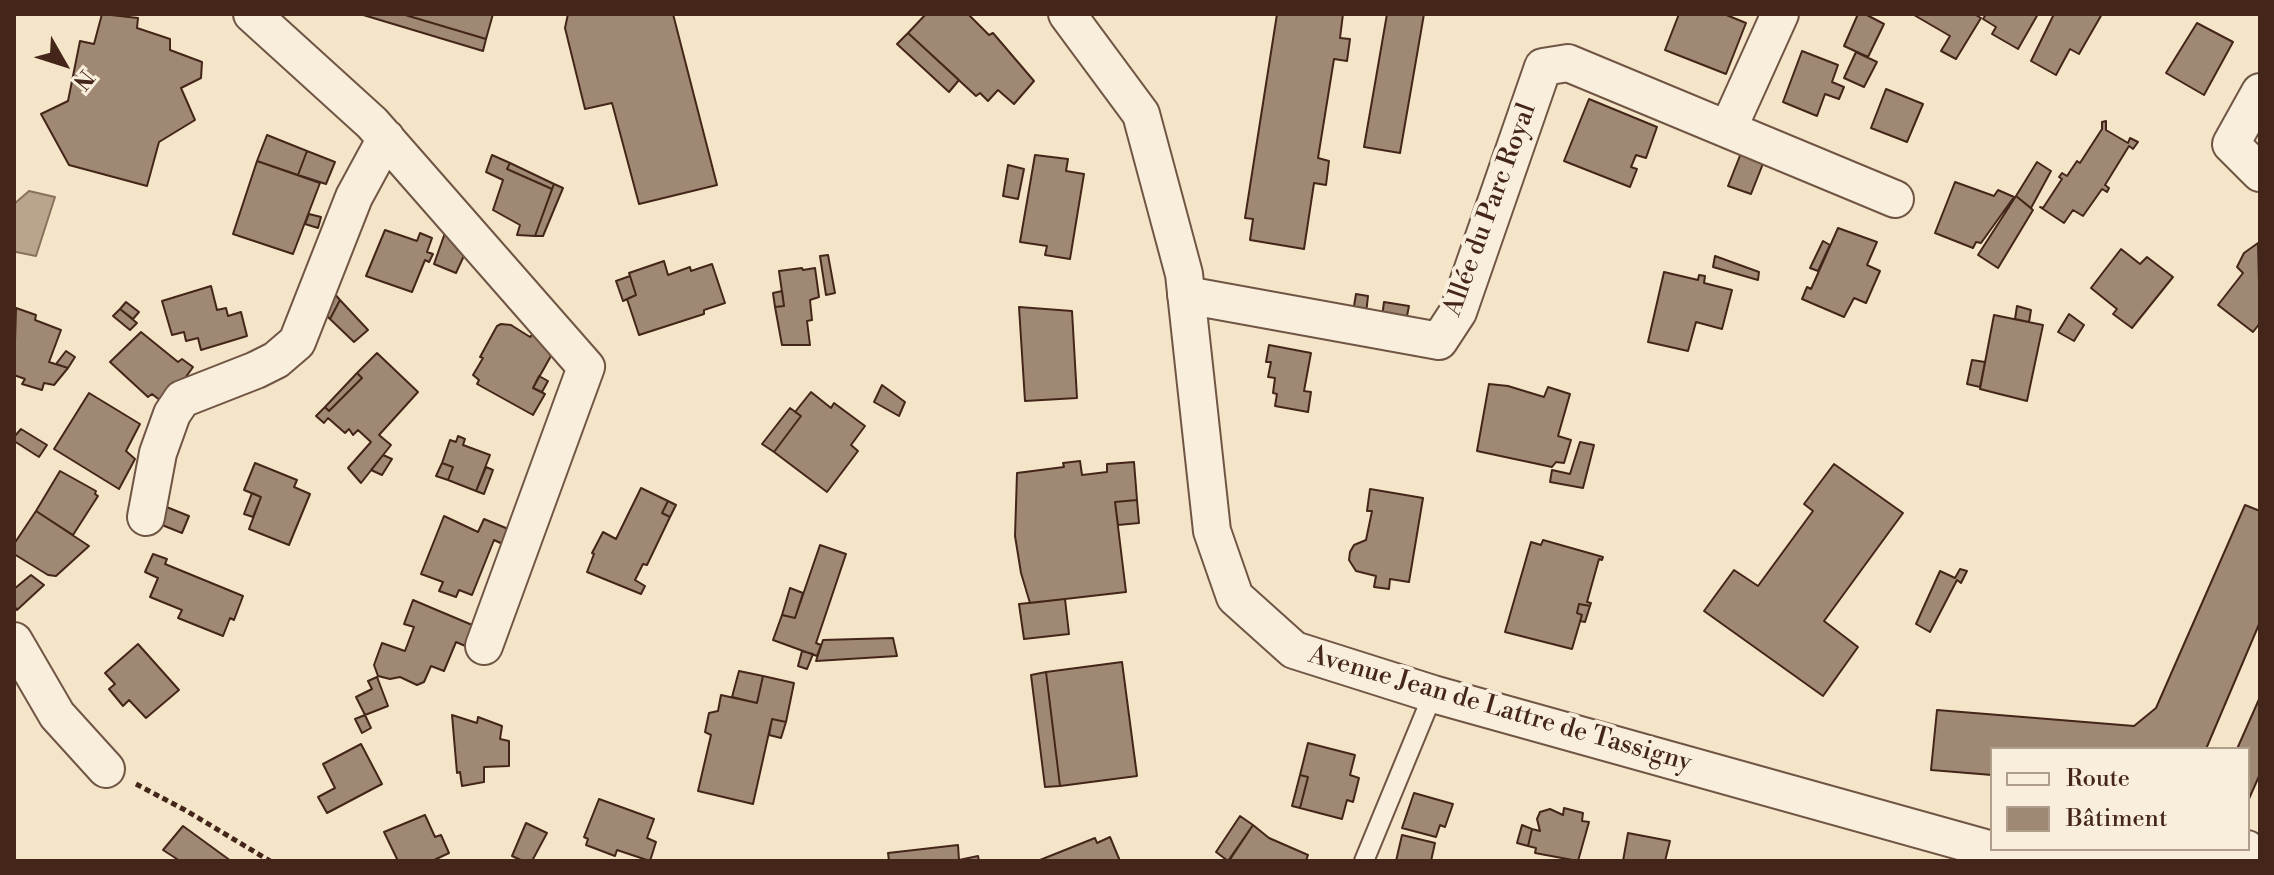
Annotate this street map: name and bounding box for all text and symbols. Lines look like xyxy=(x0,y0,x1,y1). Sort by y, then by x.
north arrow xyxy=(24,24,104,104)
text: N xyxy=(67,64,99,95)
street label: Allée du Parc Royal xyxy=(1438,99,1544,321)
street label: Avenue Jean de Lattre de Tassigny xyxy=(1305,640,1695,780)
legend xyxy=(1990,747,2250,851)
text: Route xyxy=(2066,764,2130,794)
text: Bâtiment xyxy=(2066,804,2167,834)

